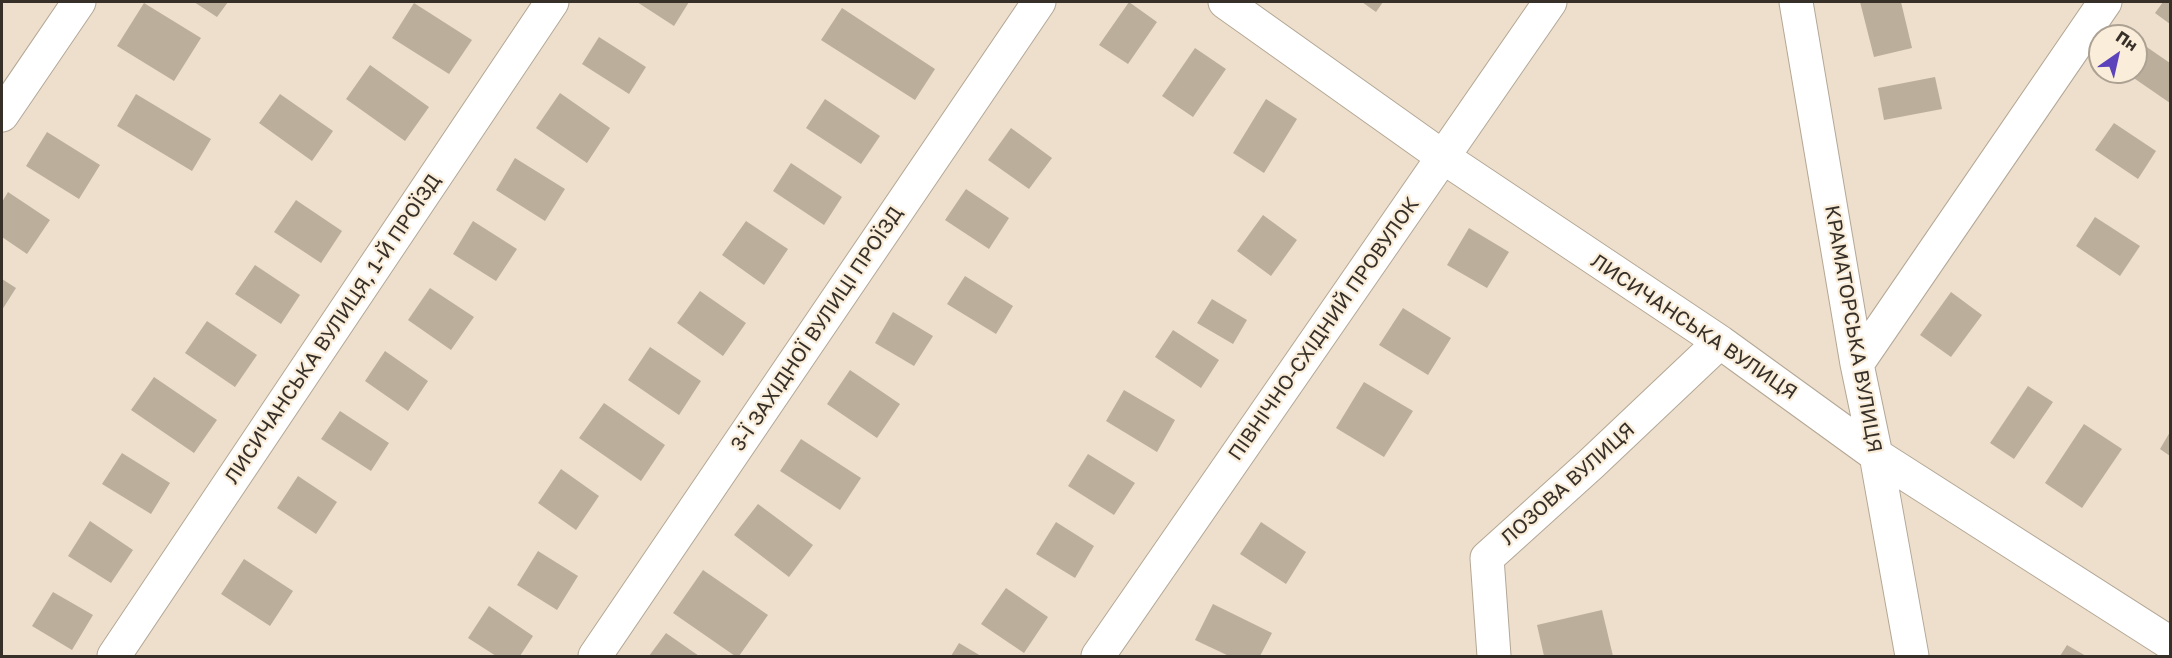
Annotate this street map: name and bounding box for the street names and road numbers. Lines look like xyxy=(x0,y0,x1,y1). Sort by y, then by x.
street label: ЛИСИЧАНСЬКА ВУЛИЦЯ, 1-Й ПРОЇЗД xyxy=(220,170,446,488)
street label: ПІВНІЧНО-СХІДНИЙ ПРОВУЛОК xyxy=(1224,193,1424,465)
street label: 3-Ї ЗАХІДНОЇ ВУЛИЦІ ПРОЇЗД xyxy=(726,202,908,456)
street label: КРАМАТОРСЬКА ВУЛИЦЯ xyxy=(1819,203,1887,455)
street label: ЛИСИЧАНСЬКА ВУЛИЦЯ xyxy=(1586,249,1802,405)
street label: ЛОЗОВА ВУЛИЦЯ xyxy=(1496,418,1640,550)

